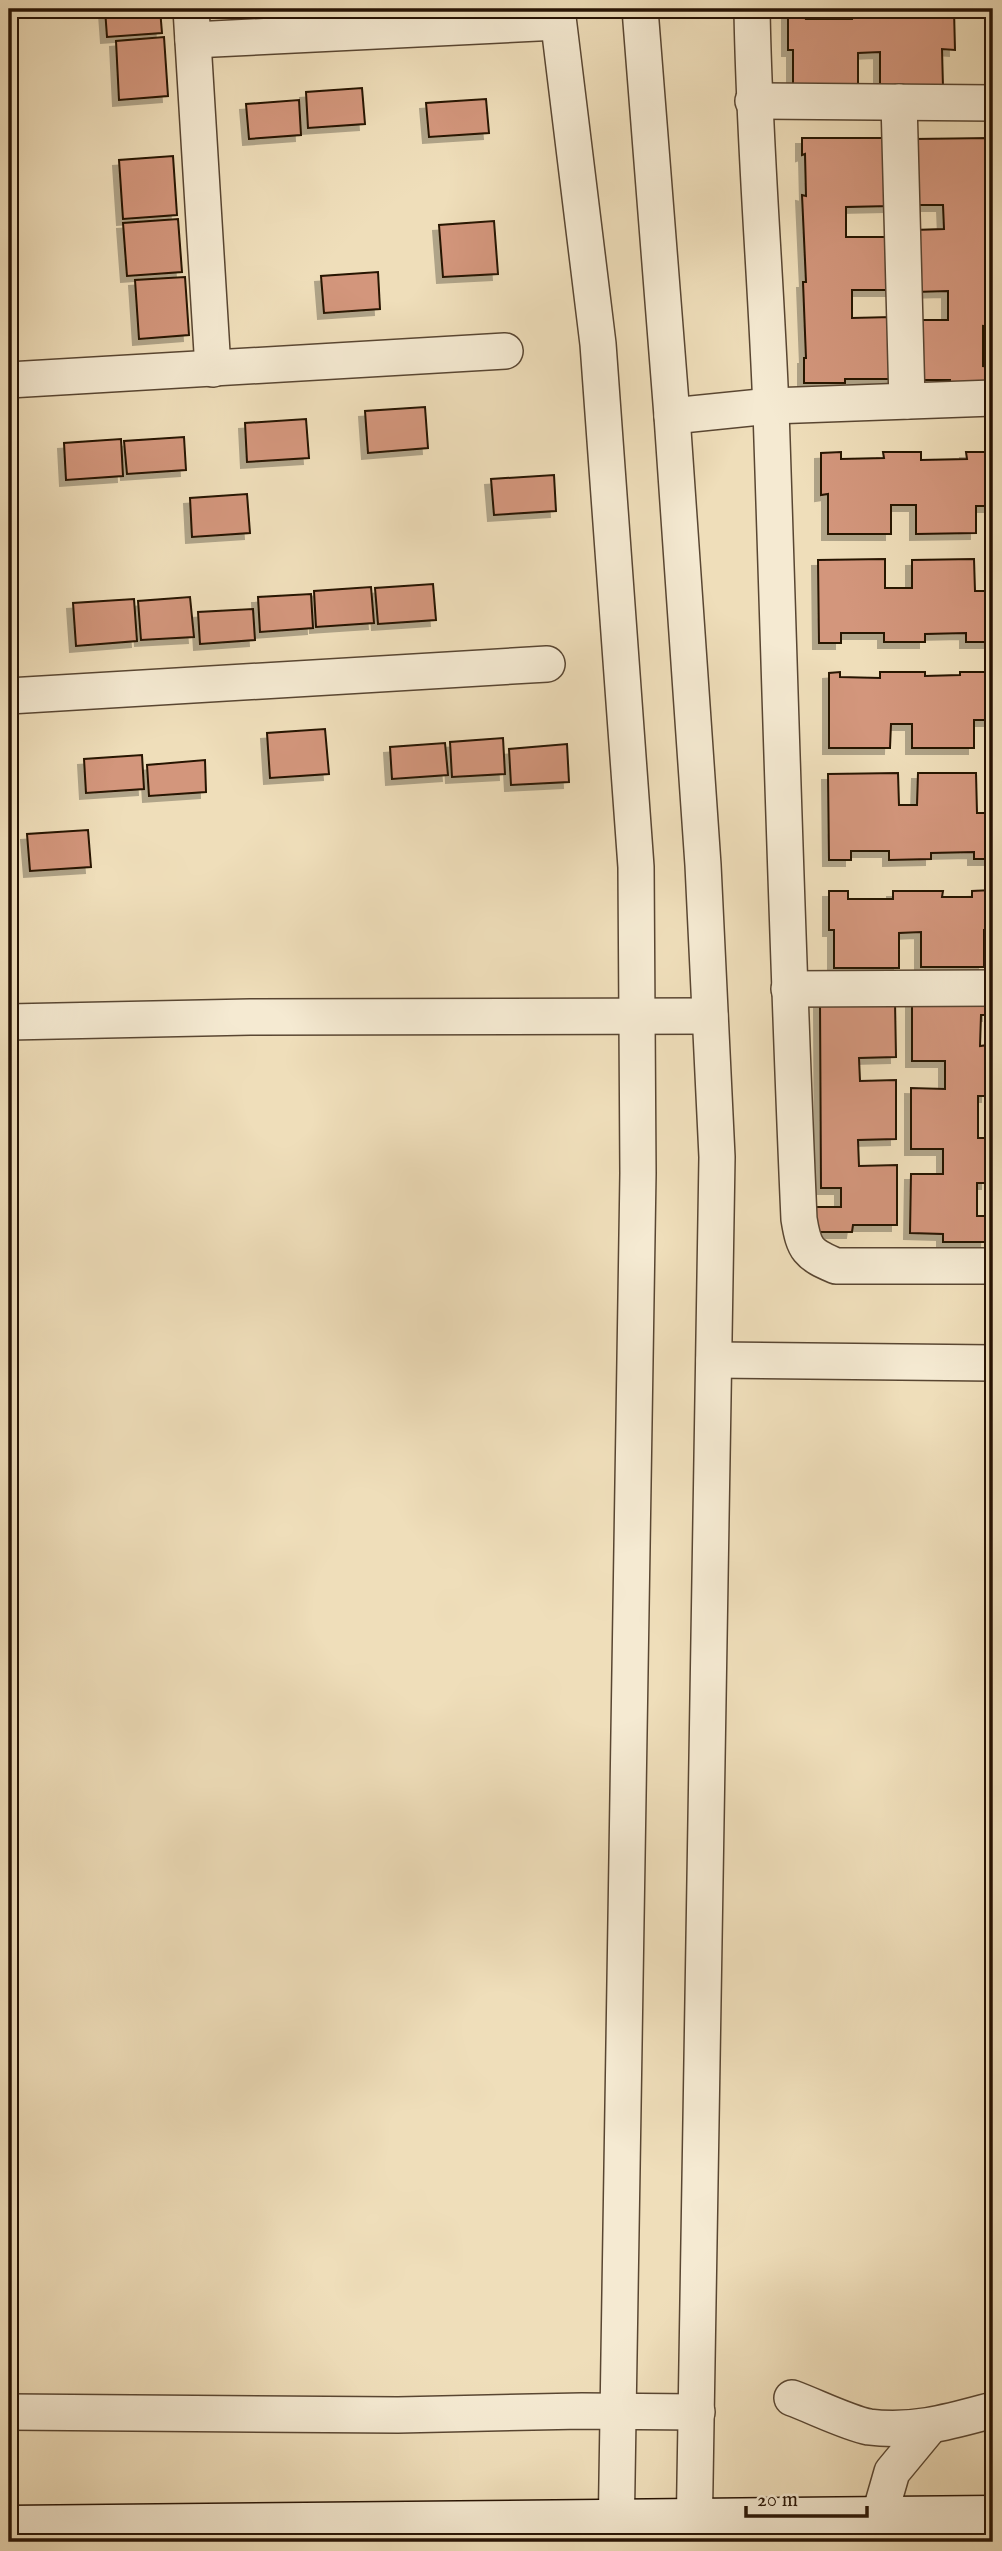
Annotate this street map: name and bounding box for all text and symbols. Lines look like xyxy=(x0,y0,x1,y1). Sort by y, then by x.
scale bar xyxy=(746,2474,867,2518)
text: 20 m xyxy=(757,2487,798,2514)

